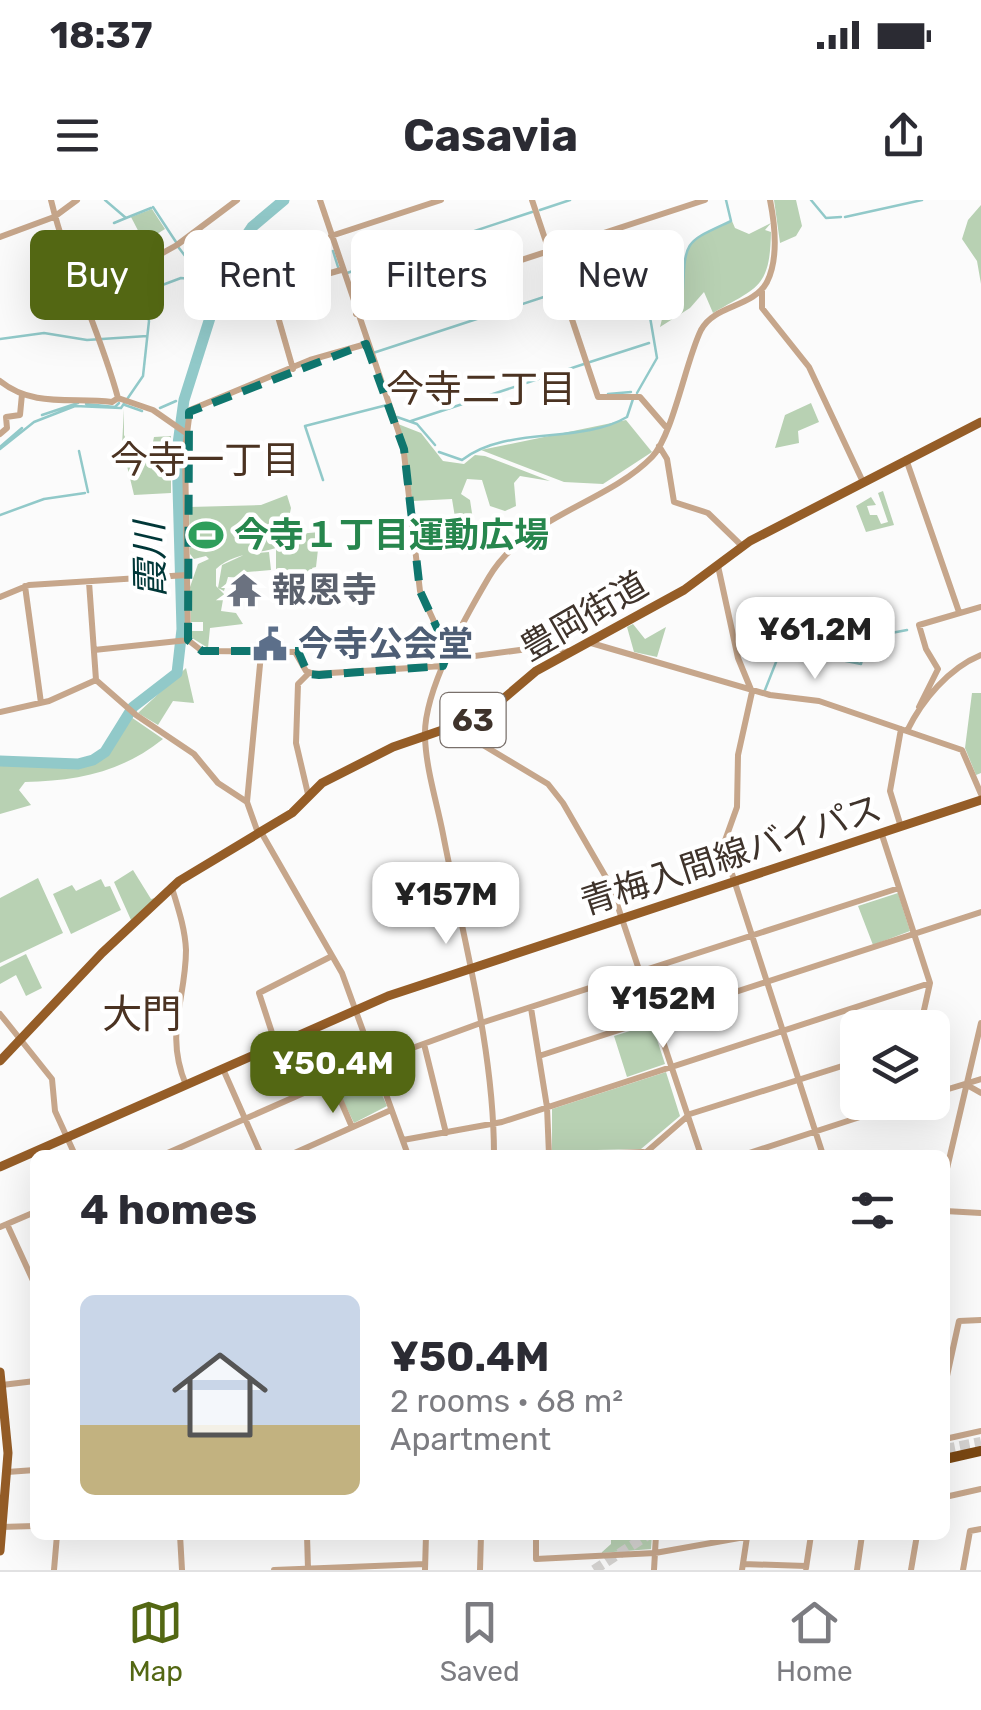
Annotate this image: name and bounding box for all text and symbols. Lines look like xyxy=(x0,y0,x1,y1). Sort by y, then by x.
text: 18:37 xyxy=(50,12,153,58)
icon: menu xyxy=(50,108,105,163)
icon: share xyxy=(876,108,931,163)
text: Casavia xyxy=(403,109,578,162)
chip: Buy xyxy=(30,230,164,320)
chip: Rent xyxy=(184,230,331,320)
chip: Filters xyxy=(351,230,523,320)
chip: New xyxy=(543,230,684,320)
district label: 今寺二丁目 xyxy=(386,366,576,412)
district label: 今寺一丁目 xyxy=(110,437,300,483)
place label: 今寺１丁目運動広場 xyxy=(234,514,549,556)
sports icon: 今寺１丁目運動広場 xyxy=(187,516,225,554)
water label: 霞川 xyxy=(126,518,174,598)
street label: 豊岡街道 xyxy=(513,563,655,669)
place label: 報恩寺 xyxy=(272,569,377,611)
temple icon: 報恩寺 xyxy=(225,571,263,609)
pin: ¥61.2M xyxy=(734,597,896,682)
text: ¥61.2M xyxy=(758,610,872,648)
place label: 今寺公会堂 xyxy=(298,623,473,665)
public building icon: 今寺公会堂 xyxy=(251,625,289,663)
road number: 63 xyxy=(440,693,506,747)
street label: 青梅入間線バイパス xyxy=(575,786,887,924)
pin: ¥157M xyxy=(376,862,516,947)
text: ¥157M xyxy=(394,875,498,913)
pin: ¥152M xyxy=(593,966,733,1051)
text: ¥152M xyxy=(610,979,716,1017)
district label: 大門 xyxy=(102,991,182,1038)
map controls xyxy=(840,1010,950,1120)
button: layers xyxy=(840,1010,950,1120)
pin: ¥50.4M xyxy=(252,1031,414,1116)
text: ¥50.4M xyxy=(272,1044,394,1082)
icon: filters xyxy=(845,1183,900,1238)
text: 4 homes xyxy=(80,1185,257,1235)
text: ¥50.4M xyxy=(390,1332,549,1382)
icon: home xyxy=(160,1335,280,1455)
text: 2 rooms · 68 m² xyxy=(390,1382,623,1420)
text: Apartment xyxy=(390,1420,551,1458)
tab: Map xyxy=(128,1595,183,1688)
tab: Saved xyxy=(440,1595,520,1688)
tab: Home xyxy=(776,1595,853,1688)

